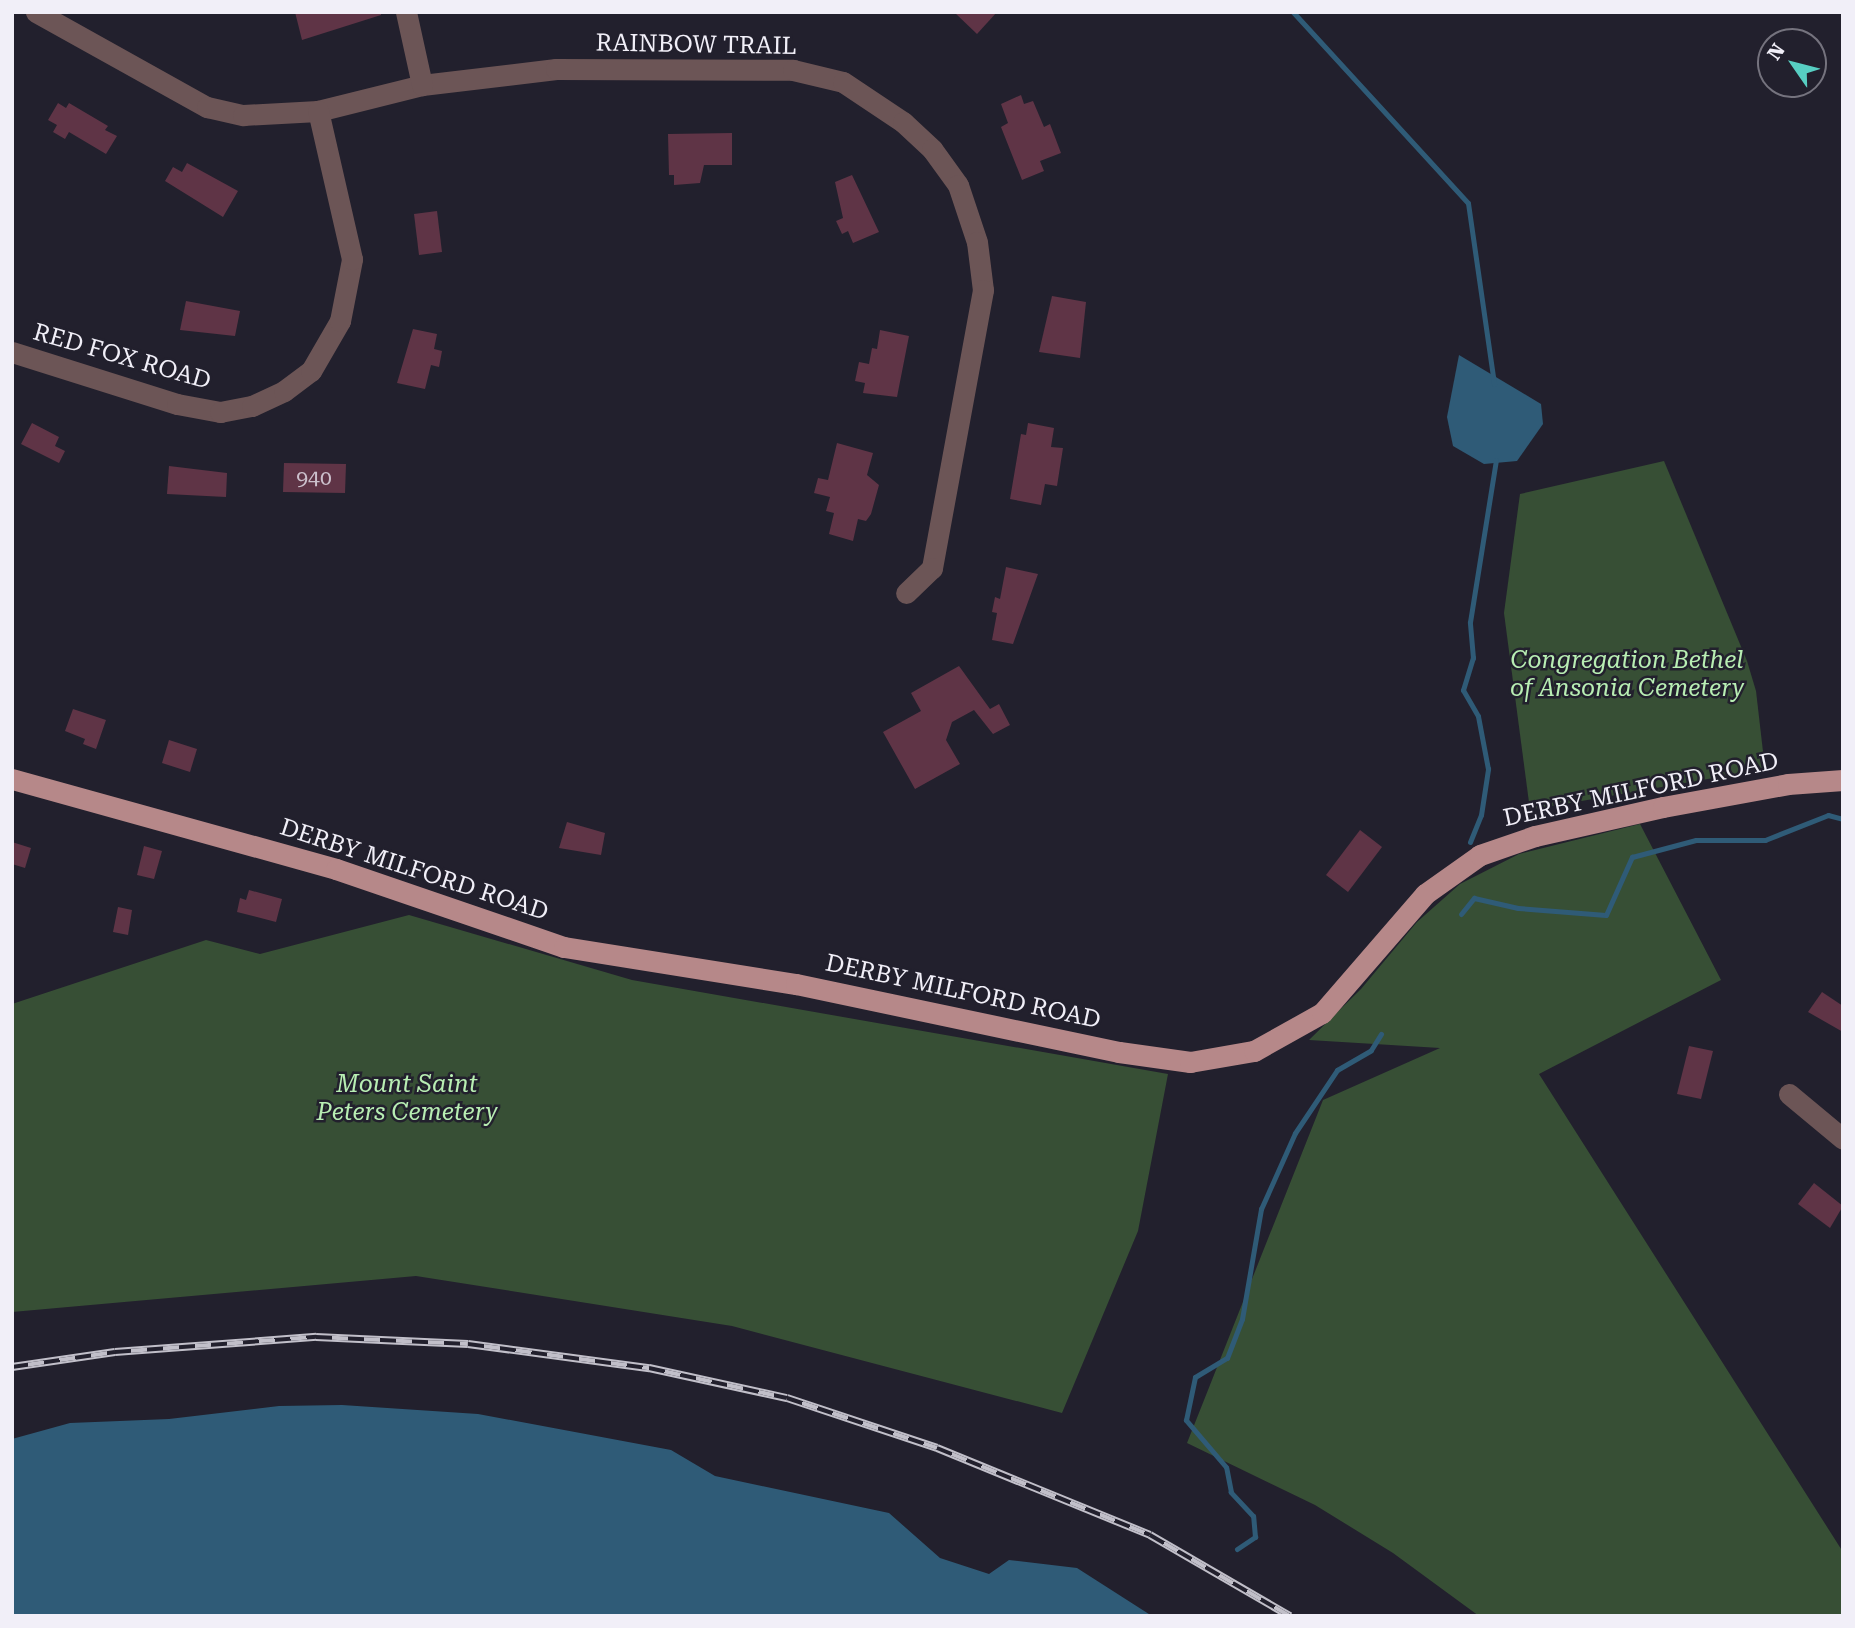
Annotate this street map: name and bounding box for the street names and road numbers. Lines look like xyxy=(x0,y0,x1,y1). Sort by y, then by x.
street label: RAINBOW TRAIL xyxy=(595,29,797,61)
street label: RED FOX ROAD xyxy=(30,318,214,396)
street label: DERBY MILFORD ROAD xyxy=(1501,747,1781,833)
street label: DERBY MILFORD ROAD xyxy=(276,813,552,927)
street label: DERBY MILFORD ROAD xyxy=(823,949,1103,1035)

